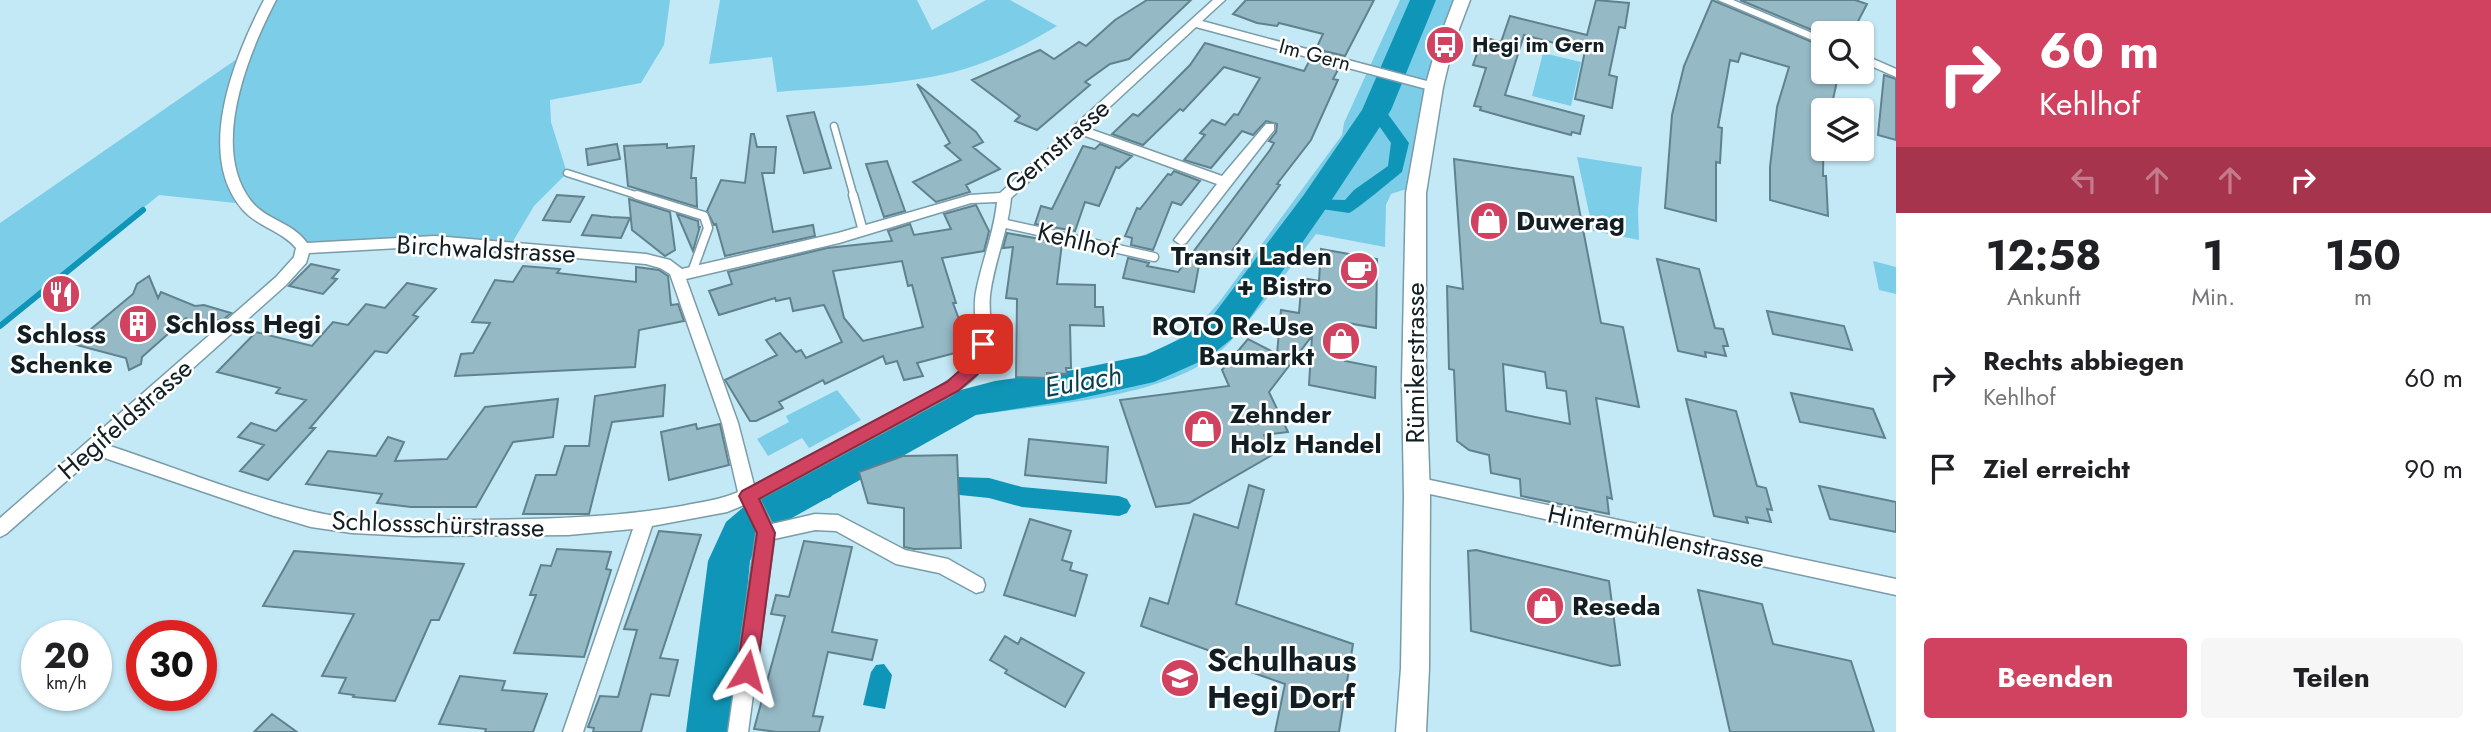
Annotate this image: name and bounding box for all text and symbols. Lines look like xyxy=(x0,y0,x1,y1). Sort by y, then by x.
text: 60 m xyxy=(2039,16,2159,86)
map controls xyxy=(1811,21,1874,161)
button: search xyxy=(1811,21,1874,84)
bus stop icon: Hegi im Gern xyxy=(1424,24,1466,66)
icon: right xyxy=(1924,28,2015,119)
place label: Hegi im Gern xyxy=(1472,30,1605,60)
street label: Im Gern xyxy=(1276,31,1354,79)
text: Kehlhof xyxy=(2039,81,2140,127)
street label: Gernstrasse xyxy=(996,89,1118,203)
button: layers xyxy=(1811,98,1874,161)
icon: left xyxy=(2065,161,2103,199)
icon: ahead xyxy=(2138,161,2176,199)
icon: ahead xyxy=(2211,161,2249,199)
icon: right xyxy=(2284,161,2322,199)
shop icon: Duwerag xyxy=(1468,200,1510,242)
place label: Duwerag xyxy=(1516,202,1625,240)
street label: Kehlhof xyxy=(1034,212,1123,268)
street label: Birchwaldstrasse xyxy=(396,225,576,273)
text: 12:58 xyxy=(1986,225,2102,286)
text: 1 xyxy=(2203,225,2224,286)
text: 150 xyxy=(2325,225,2401,286)
place label: Transit Laden + Bistro xyxy=(1171,237,1332,305)
cafe icon: Transit Laden + Bistro xyxy=(1338,250,1380,292)
restaurant icon: Schloss Schenke xyxy=(40,273,82,315)
text: Ankunft xyxy=(2007,280,2080,314)
text: Min. xyxy=(2191,280,2235,314)
text: m xyxy=(2354,280,2372,314)
street label: Rümikerstrasse xyxy=(1396,282,1434,444)
building icon: Schloss Hegi xyxy=(117,303,159,345)
place label: Schloss Hegi xyxy=(165,305,321,343)
place label: ROTO Re-Use Baumarkt xyxy=(1152,307,1315,375)
pin xyxy=(953,314,1013,374)
place label: Schloss Schenke xyxy=(9,315,113,383)
shop icon: ROTO Re-Use Baumarkt xyxy=(1320,320,1362,362)
icon: arrive xyxy=(964,325,1002,363)
text: Rechts abbiegen xyxy=(1983,342,2184,380)
street label: Hegifeldstrasse xyxy=(49,350,201,488)
water label: Eulach xyxy=(1041,354,1125,408)
icon: right xyxy=(1924,359,1962,397)
text: 60 m xyxy=(2404,359,2463,397)
text: Kehlhof xyxy=(1983,380,2056,414)
place label: Zehnder Holz Handel xyxy=(1230,395,1382,463)
shop icon: Zehnder Holz Handel xyxy=(1182,408,1224,450)
icon: arrive xyxy=(1924,450,1962,488)
text: Ziel erreicht xyxy=(1983,450,2130,488)
text: 90 m xyxy=(2404,450,2463,488)
street label: Hintermühlenstrasse xyxy=(1544,494,1768,578)
street label: Schlossschürstrasse xyxy=(331,501,545,547)
shop icon: Reseda xyxy=(1524,585,1566,627)
place label: Reseda xyxy=(1572,587,1661,625)
speed limit sign: 30 xyxy=(126,620,217,711)
text: 20 xyxy=(43,631,90,681)
position arrow xyxy=(710,634,784,708)
place label: Schulhaus Hegi Dorf xyxy=(1207,637,1357,720)
button: Beenden xyxy=(1924,638,2187,718)
button: Teilen xyxy=(2201,638,2463,718)
school or university icon: Schulhaus Hegi Dorf xyxy=(1159,657,1201,699)
text: km/h xyxy=(46,670,87,696)

